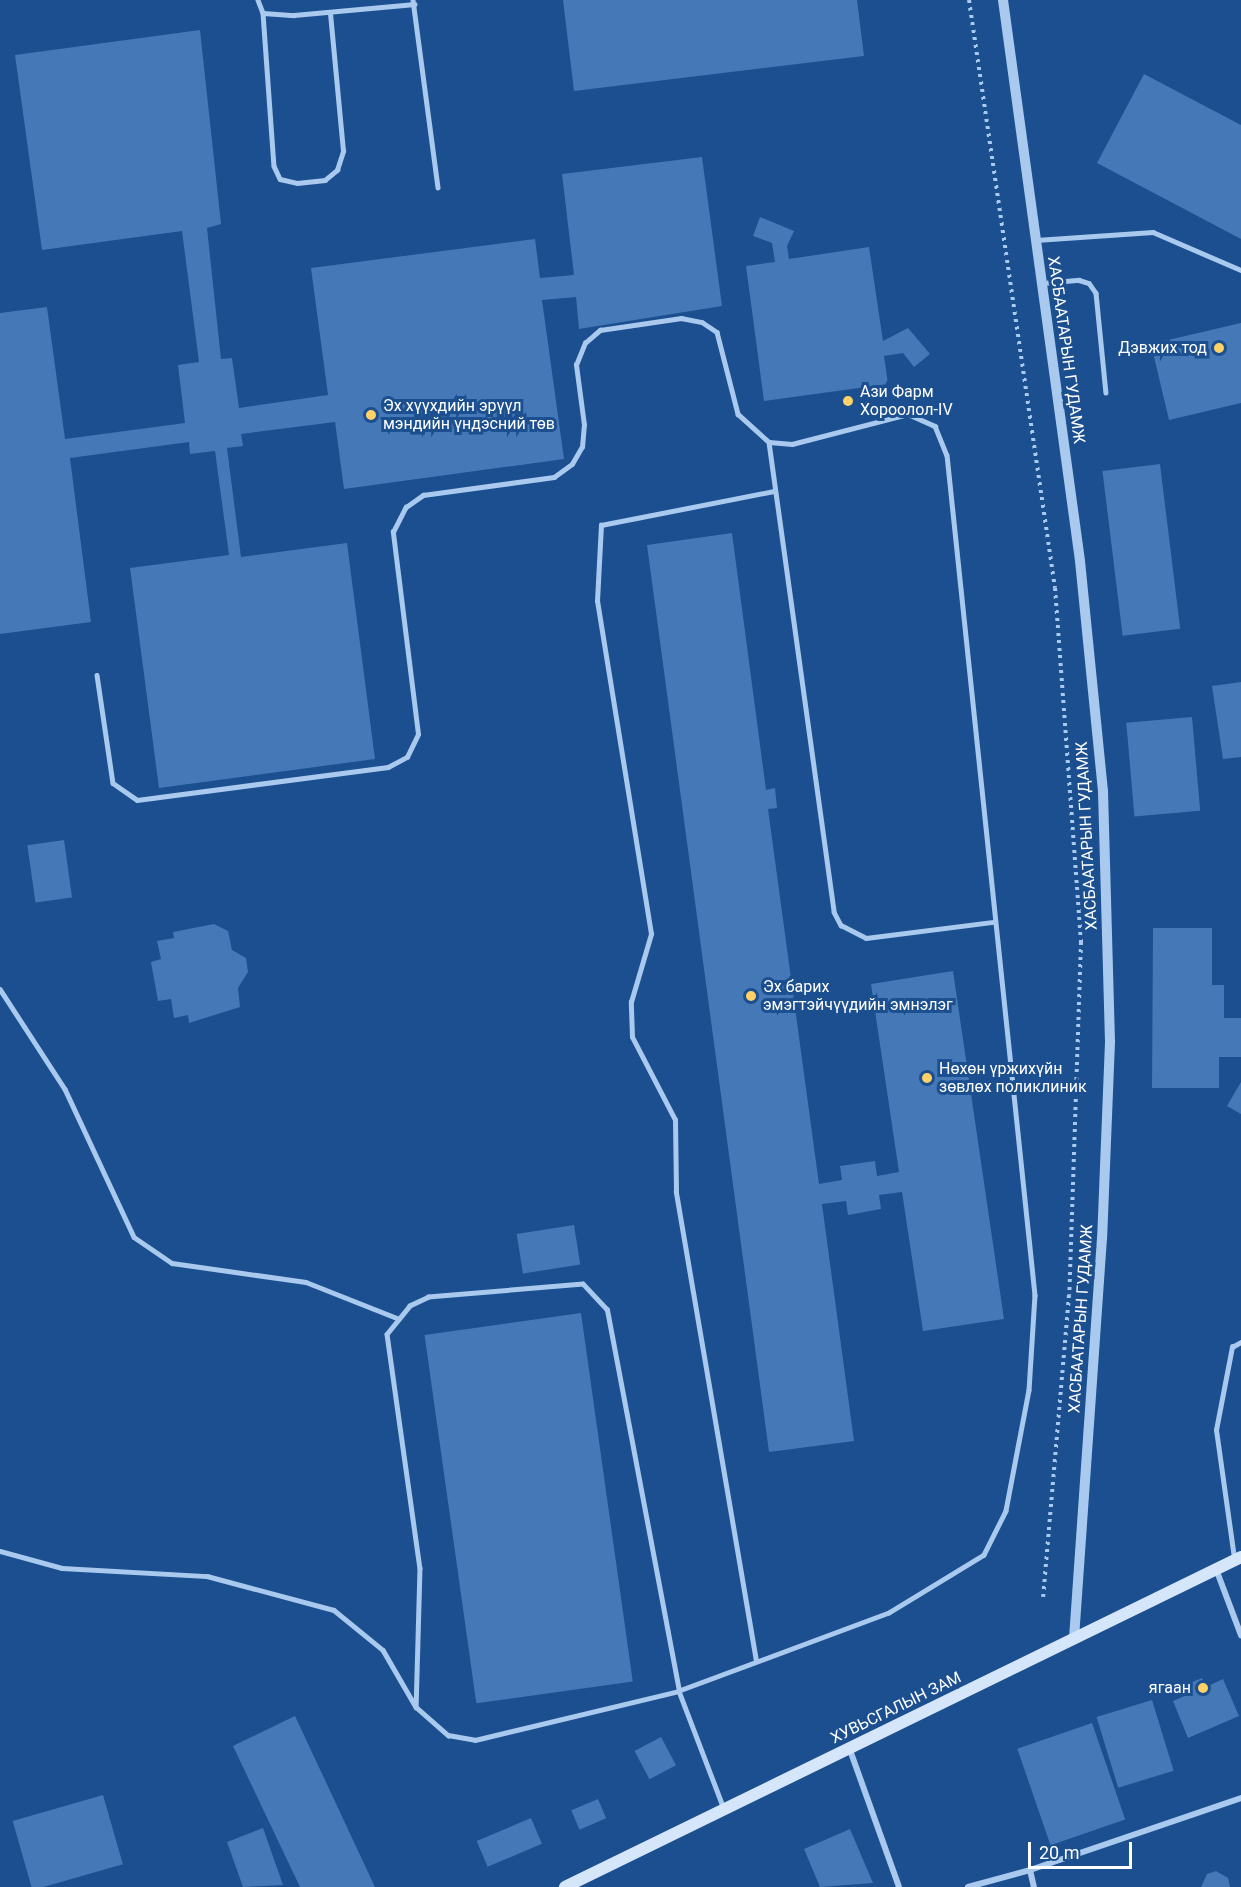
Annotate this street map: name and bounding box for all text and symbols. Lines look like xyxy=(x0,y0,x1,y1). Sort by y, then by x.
street label: ХАСБААТАРЫН ГУДАМЖ xyxy=(1043,255,1089,445)
place label: Дэвжих тод xyxy=(1118,338,1207,358)
marker: Дэвжих тод xyxy=(1212,341,1226,355)
place label: Ази Фарм Хороолол-IV xyxy=(860,382,953,420)
marker: Ази Фарм Хороолол-IV xyxy=(841,394,855,408)
place label: Эх хүүхдийн эрүүл мэндийн үндэсний төв xyxy=(383,396,555,434)
marker: Эх хүүхдийн эрүүл мэндийн үндэсний төв xyxy=(364,408,378,422)
street label: ХАСБААТАРЫН ГУДАМЖ xyxy=(1072,741,1102,931)
place label: Эх барих эмэгтэйчүүдийн эмнэлэг xyxy=(763,977,953,1015)
marker: Эх барих эмэгтэйчүүдийн эмнэлэг xyxy=(744,989,758,1003)
place label: Нөхөн үржихүйн зөвлөх поликлиник xyxy=(939,1059,1087,1097)
marker: Нөхөн үржихүйн зөвлөх поликлиник xyxy=(920,1071,934,1085)
street label: ХАСБААТАРЫН ГУДАМЖ xyxy=(1065,1224,1097,1414)
street label: ХУВЬСГАЛЫН ЗАМ xyxy=(828,1668,964,1748)
place label: ягаан xyxy=(1149,1678,1191,1698)
marker: ягаан xyxy=(1196,1681,1210,1695)
scale bar xyxy=(1031,1830,1134,1868)
text: 20 m xyxy=(1039,1842,1079,1863)

